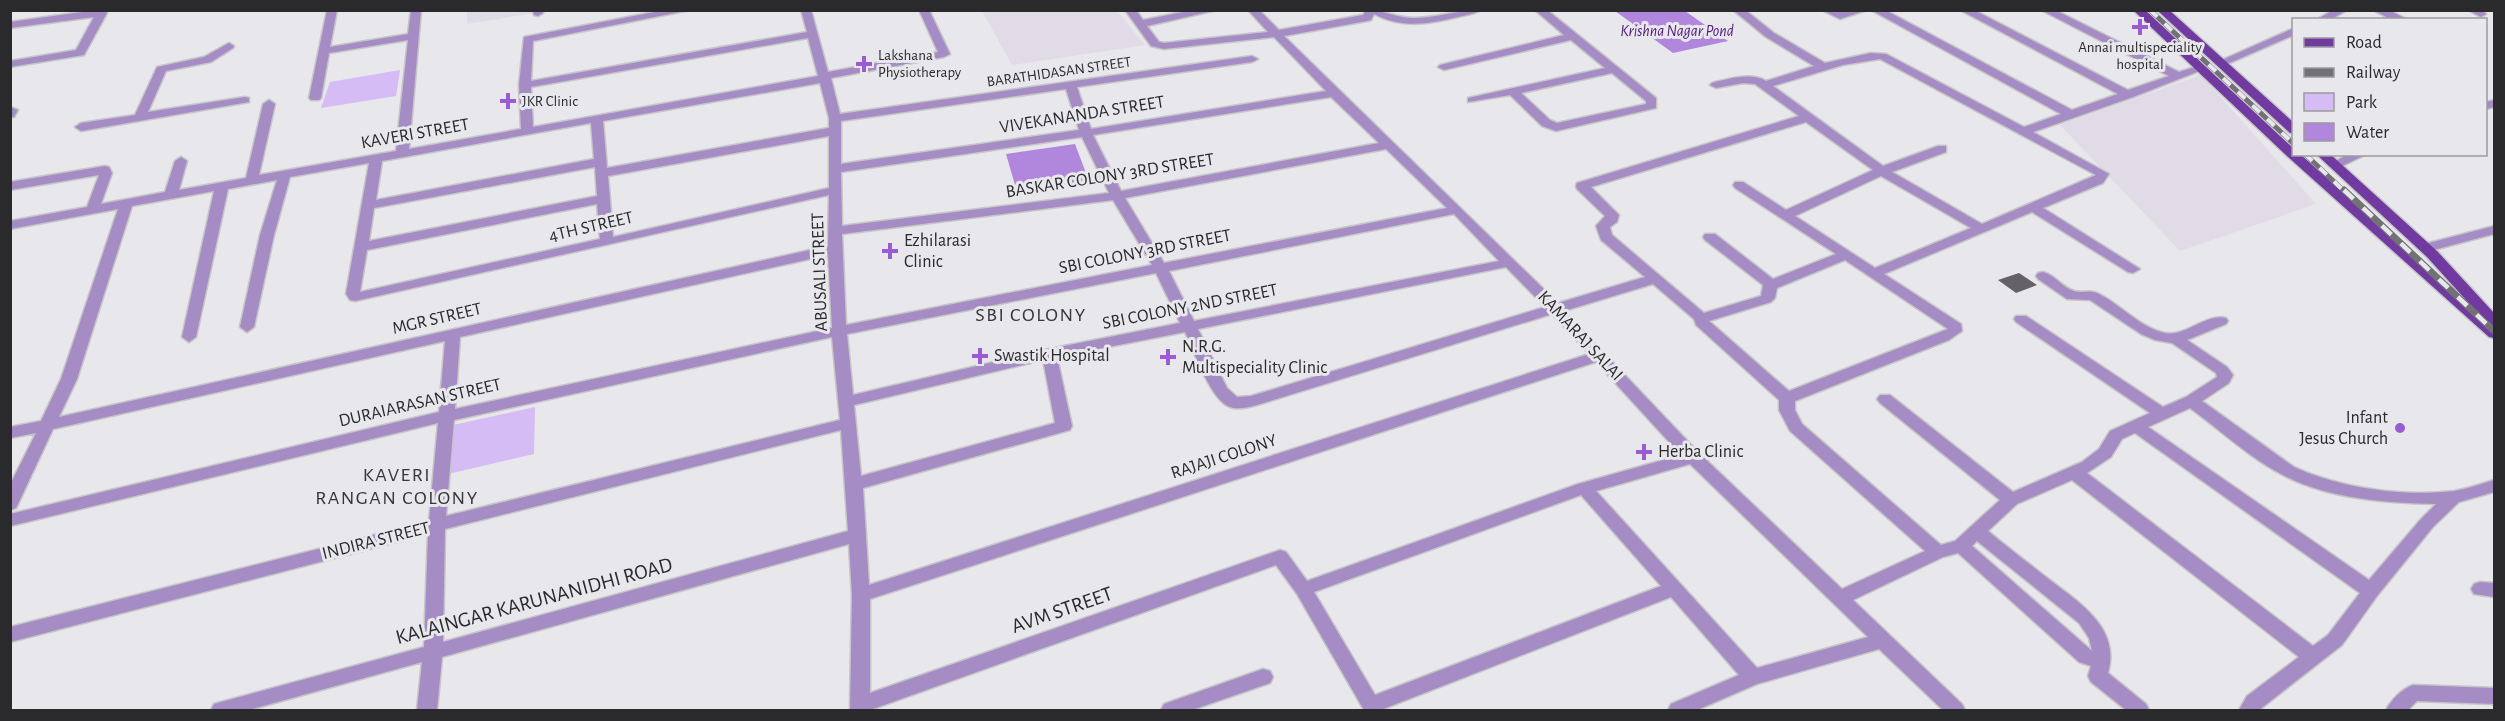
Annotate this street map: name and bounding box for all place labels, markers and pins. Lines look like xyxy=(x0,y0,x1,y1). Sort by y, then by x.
marker: Annai multispeciality hospital xyxy=(2131,18,2149,36)
place label: Annai multispeciality hospital xyxy=(2078,40,2202,72)
place label: Lakshana Physiotherapy xyxy=(878,48,962,80)
marker: Lakshana Physiotherapy xyxy=(855,55,873,73)
marker: JKR Clinic xyxy=(499,92,517,110)
place label: JKR Clinic xyxy=(522,94,578,109)
place label: Ezhilarasi Clinic xyxy=(904,232,971,271)
marker: Ezhilarasi Clinic xyxy=(881,242,899,260)
place label: N.R.G. Multispeciality Clinic xyxy=(1182,338,1327,377)
marker: Swastik Hospital xyxy=(971,347,989,365)
place label: Swastik Hospital xyxy=(994,347,1110,365)
marker: N.R.G. Multispeciality Clinic xyxy=(1159,348,1177,366)
place label: Infant Jesus Church xyxy=(2299,409,2388,448)
marker: Infant Jesus Church xyxy=(2393,421,2407,435)
marker: Herba Clinic xyxy=(1635,443,1653,461)
place label: Herba Clinic xyxy=(1658,443,1743,461)

